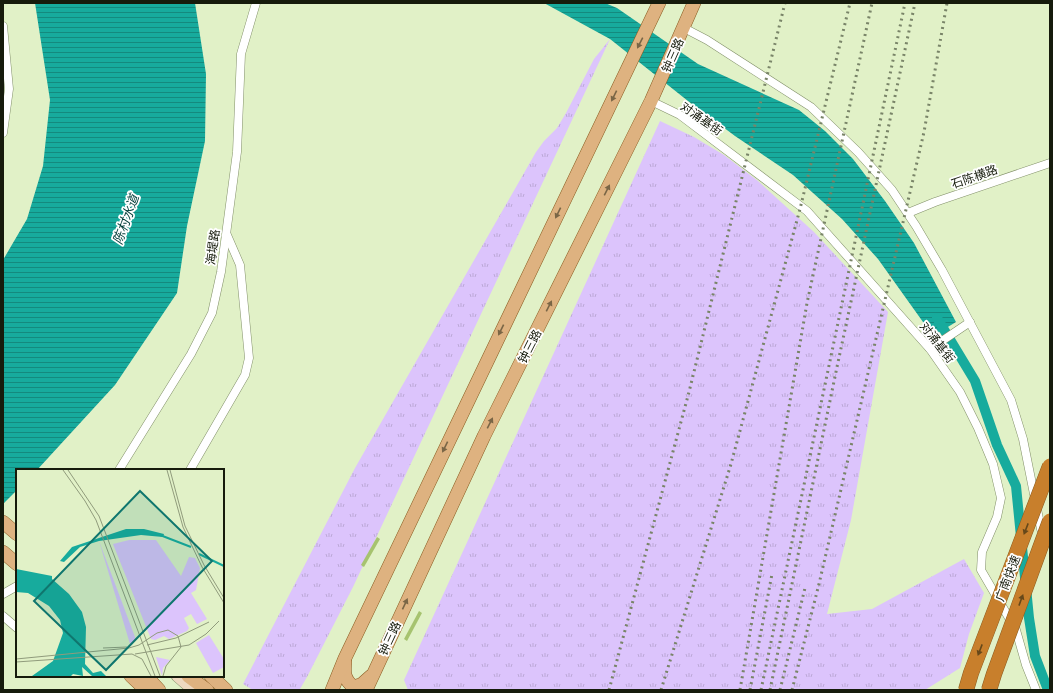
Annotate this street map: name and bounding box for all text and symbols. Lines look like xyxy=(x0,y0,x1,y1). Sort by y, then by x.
street label: 钟三路 xyxy=(657,35,687,75)
one-way arrow xyxy=(637,37,643,48)
one-way arrow xyxy=(611,90,617,101)
street label: 对涌基街 xyxy=(678,98,726,138)
street label: 石陈横路 xyxy=(949,161,999,191)
one-way arrow xyxy=(604,184,610,196)
water label: 陈村水道 xyxy=(108,190,143,246)
one-way arrow xyxy=(555,207,561,219)
street label: 海堤路 xyxy=(202,228,222,266)
one-way arrow xyxy=(545,301,552,312)
street label: 对涌基街 xyxy=(917,318,959,366)
one-way arrow xyxy=(498,324,505,336)
street label: 钟三路 xyxy=(514,326,544,366)
one-way arrow xyxy=(487,417,494,428)
one-way arrow xyxy=(442,442,448,453)
inset map xyxy=(16,469,224,677)
one-way arrow xyxy=(1023,523,1029,535)
street label: 广南快速 xyxy=(991,553,1023,603)
one-way arrow xyxy=(1018,594,1024,606)
one-way arrow xyxy=(402,598,408,609)
street label: 钟三路 xyxy=(374,618,404,658)
one-way arrow xyxy=(976,645,982,657)

